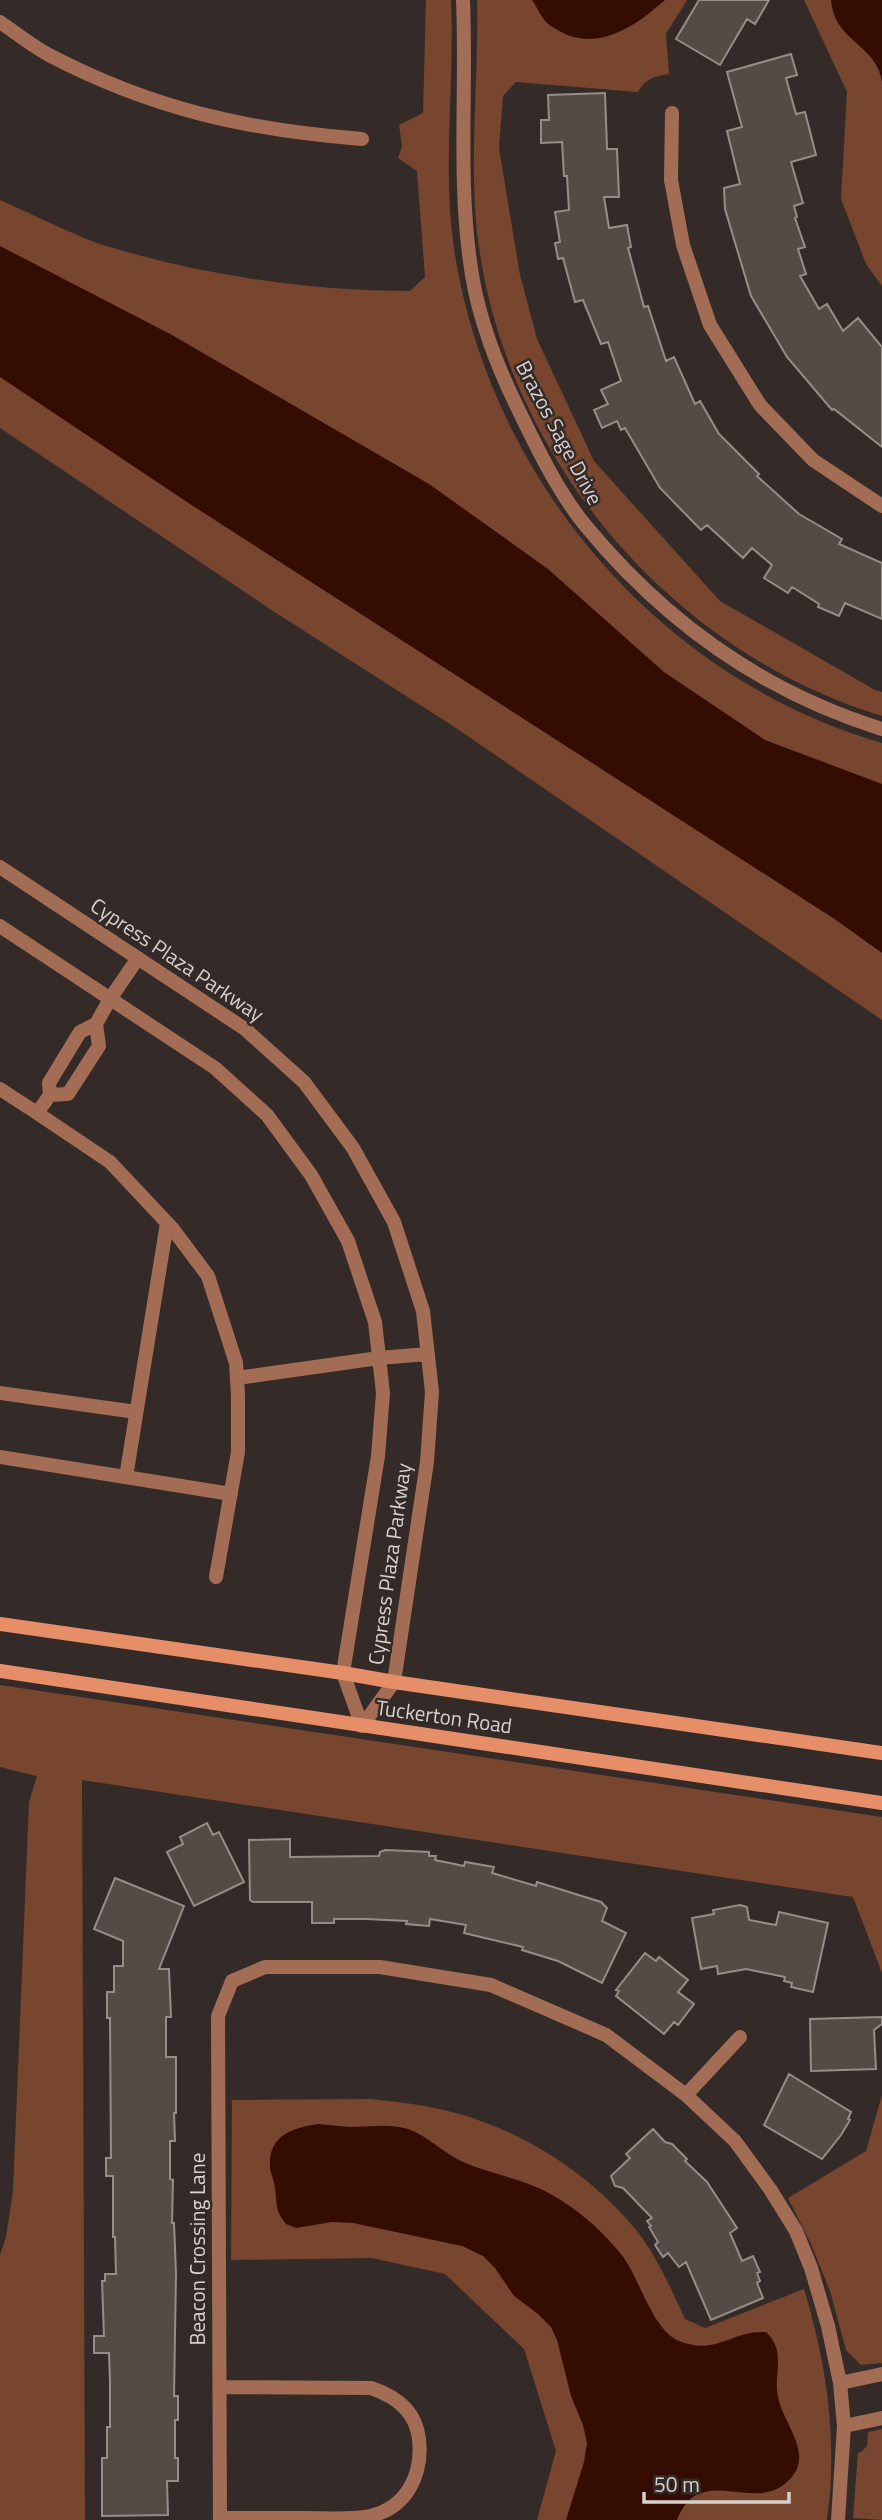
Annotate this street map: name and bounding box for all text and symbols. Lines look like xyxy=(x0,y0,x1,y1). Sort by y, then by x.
street label: Brazos Sage Drive xyxy=(508,355,611,510)
street label: Cypress Plaza Parkway xyxy=(84,889,271,1029)
street label: Cypress Plaza Parkway xyxy=(359,1461,419,1667)
street label: Tuckerton Road xyxy=(374,1691,514,1741)
street label: Beacon Crossing Lane xyxy=(181,2153,213,2345)
scale bar xyxy=(644,2460,789,2504)
text: 50 m xyxy=(654,2468,700,2500)

